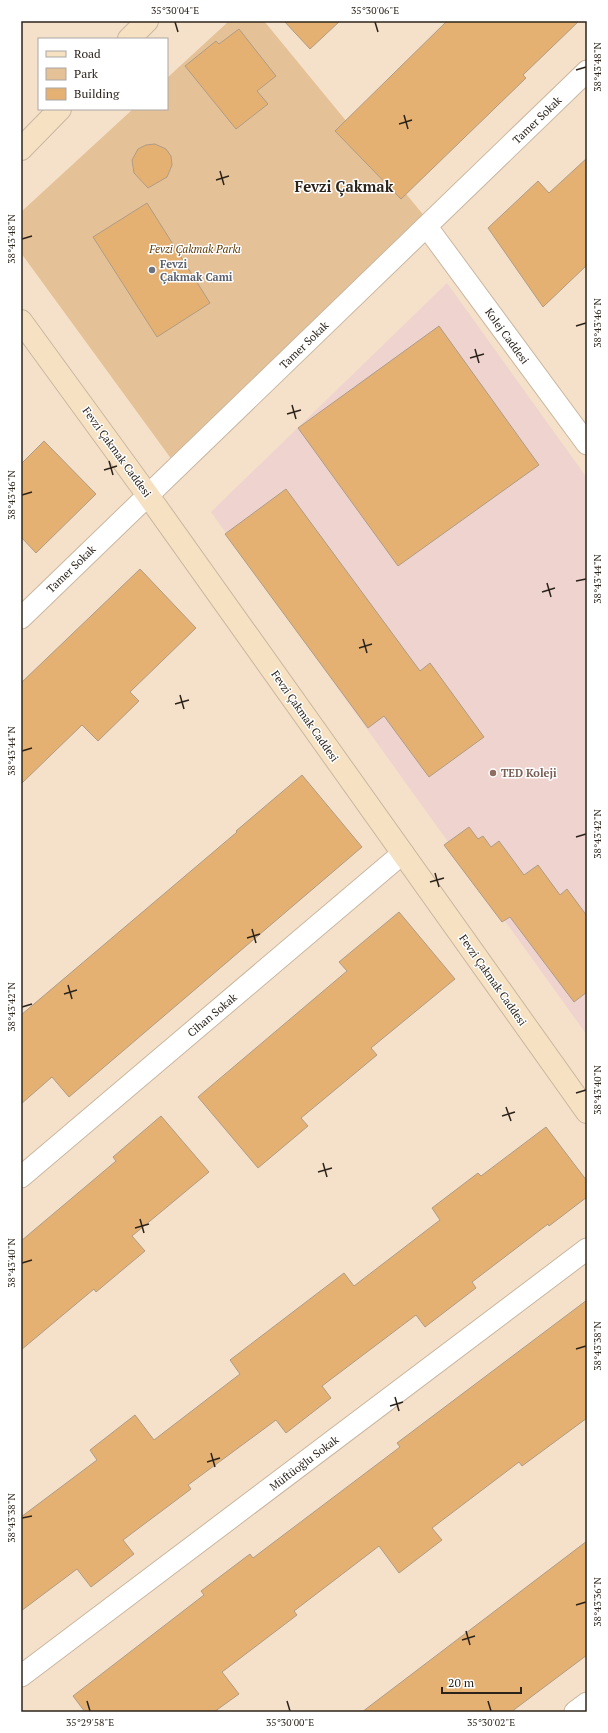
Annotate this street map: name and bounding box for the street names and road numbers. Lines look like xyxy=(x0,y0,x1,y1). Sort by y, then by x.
street label: Tamer Sokak xyxy=(510,93,565,147)
street label: Kolej Caddesi xyxy=(482,305,532,367)
street label: Tamer Sokak xyxy=(277,318,332,372)
street label: Fevzi Çakmak Caddesi xyxy=(80,404,154,500)
street label: Tamer Sokak xyxy=(44,542,99,596)
street label: Fevzi Çakmak Caddesi xyxy=(268,668,342,764)
street label: Fevzi Çakmak Caddesi xyxy=(456,932,530,1028)
street label: Cihan Sokak xyxy=(184,990,240,1040)
street label: Müftüoğlu Sokak xyxy=(267,1432,342,1494)

